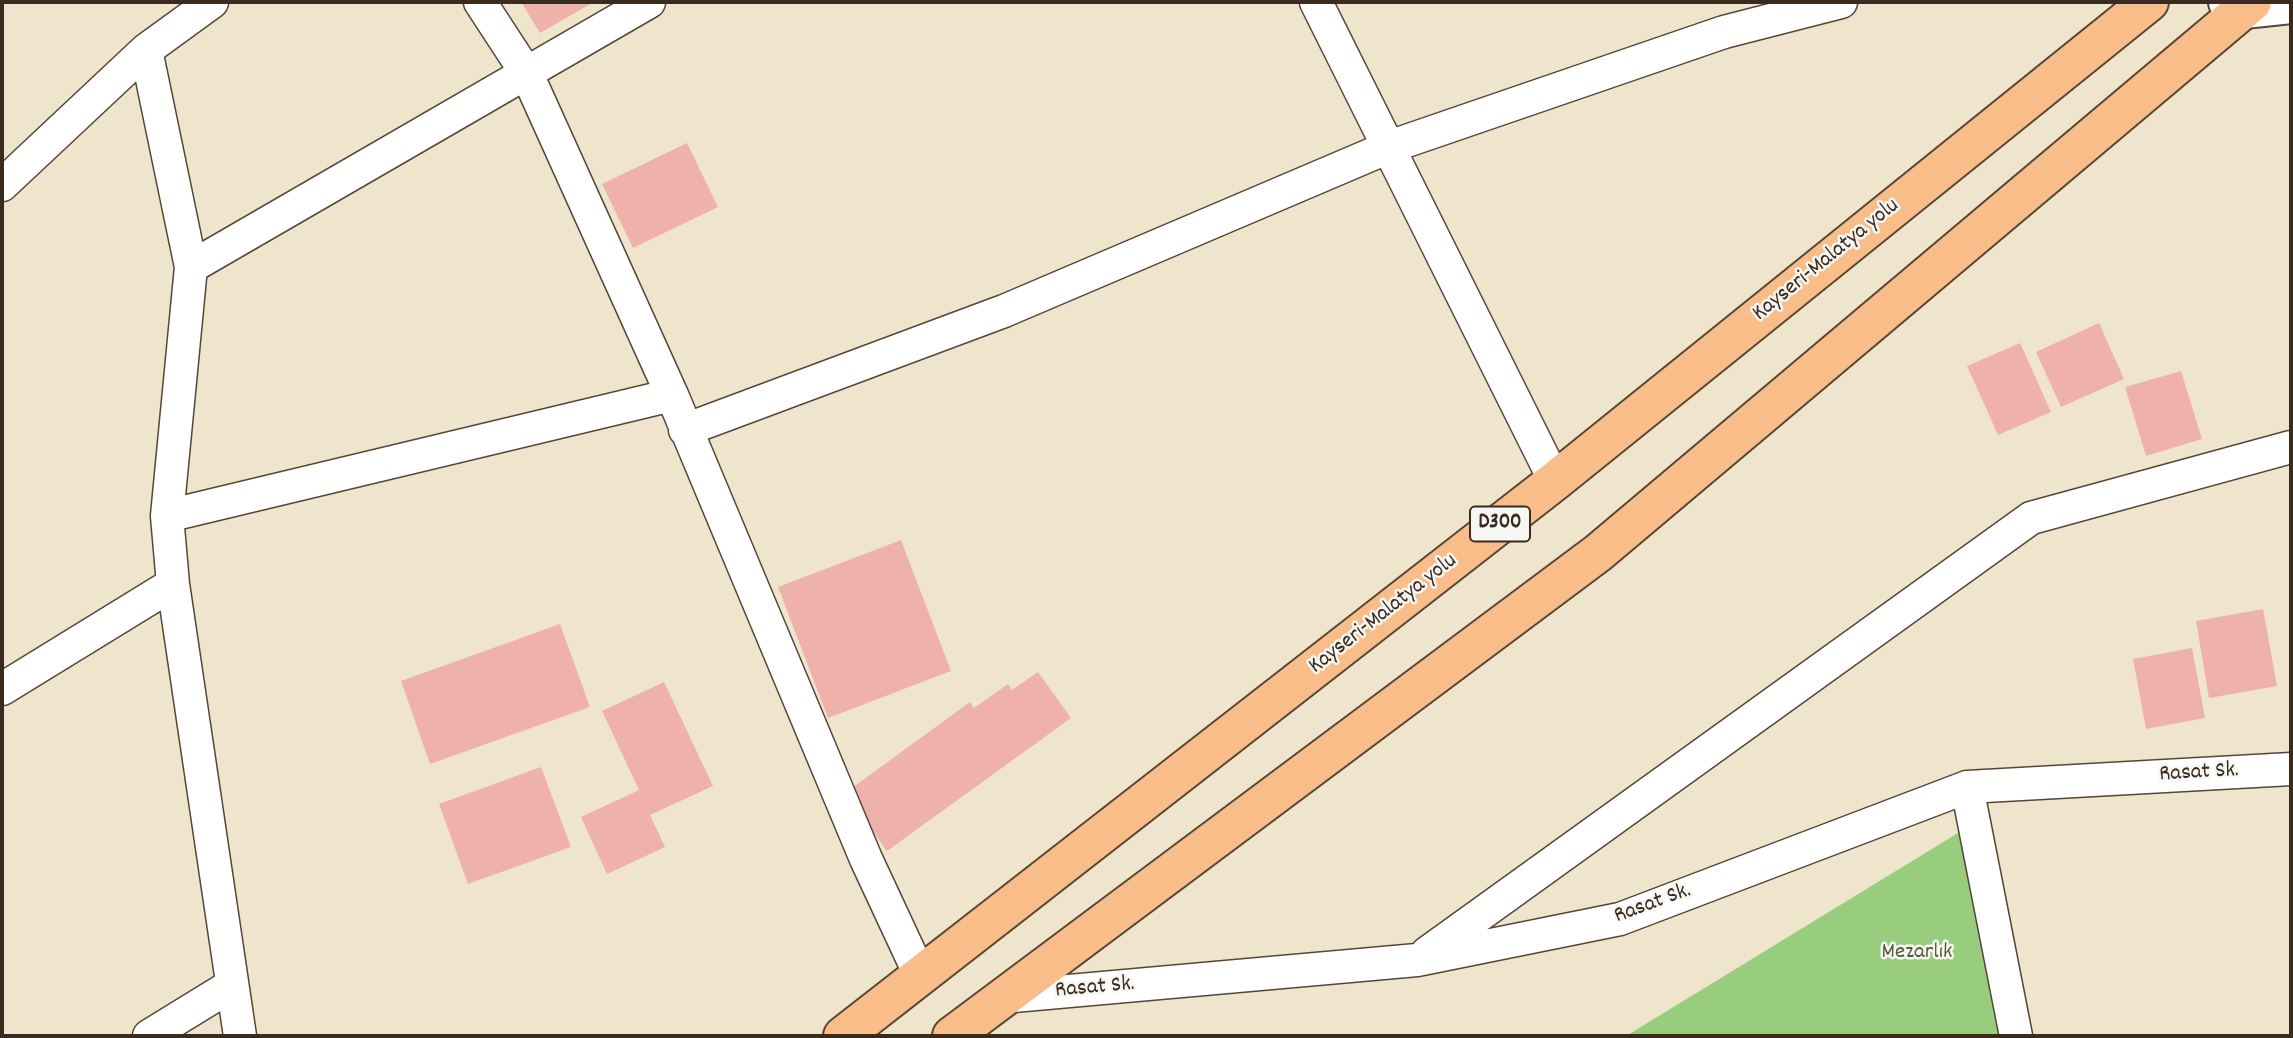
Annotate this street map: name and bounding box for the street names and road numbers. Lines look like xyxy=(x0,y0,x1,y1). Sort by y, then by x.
street label: Kayseri-Malatya yolu xyxy=(1748,193,1906,329)
road number: D300 xyxy=(1470,506,1530,542)
street label: Kayseri-Malatya yolu xyxy=(1304,549,1464,681)
street label: Rasat Sk. xyxy=(2159,758,2239,790)
street label: Rasat Sk. xyxy=(1611,878,1695,932)
street label: Rasat Sk. xyxy=(1054,972,1136,1006)

